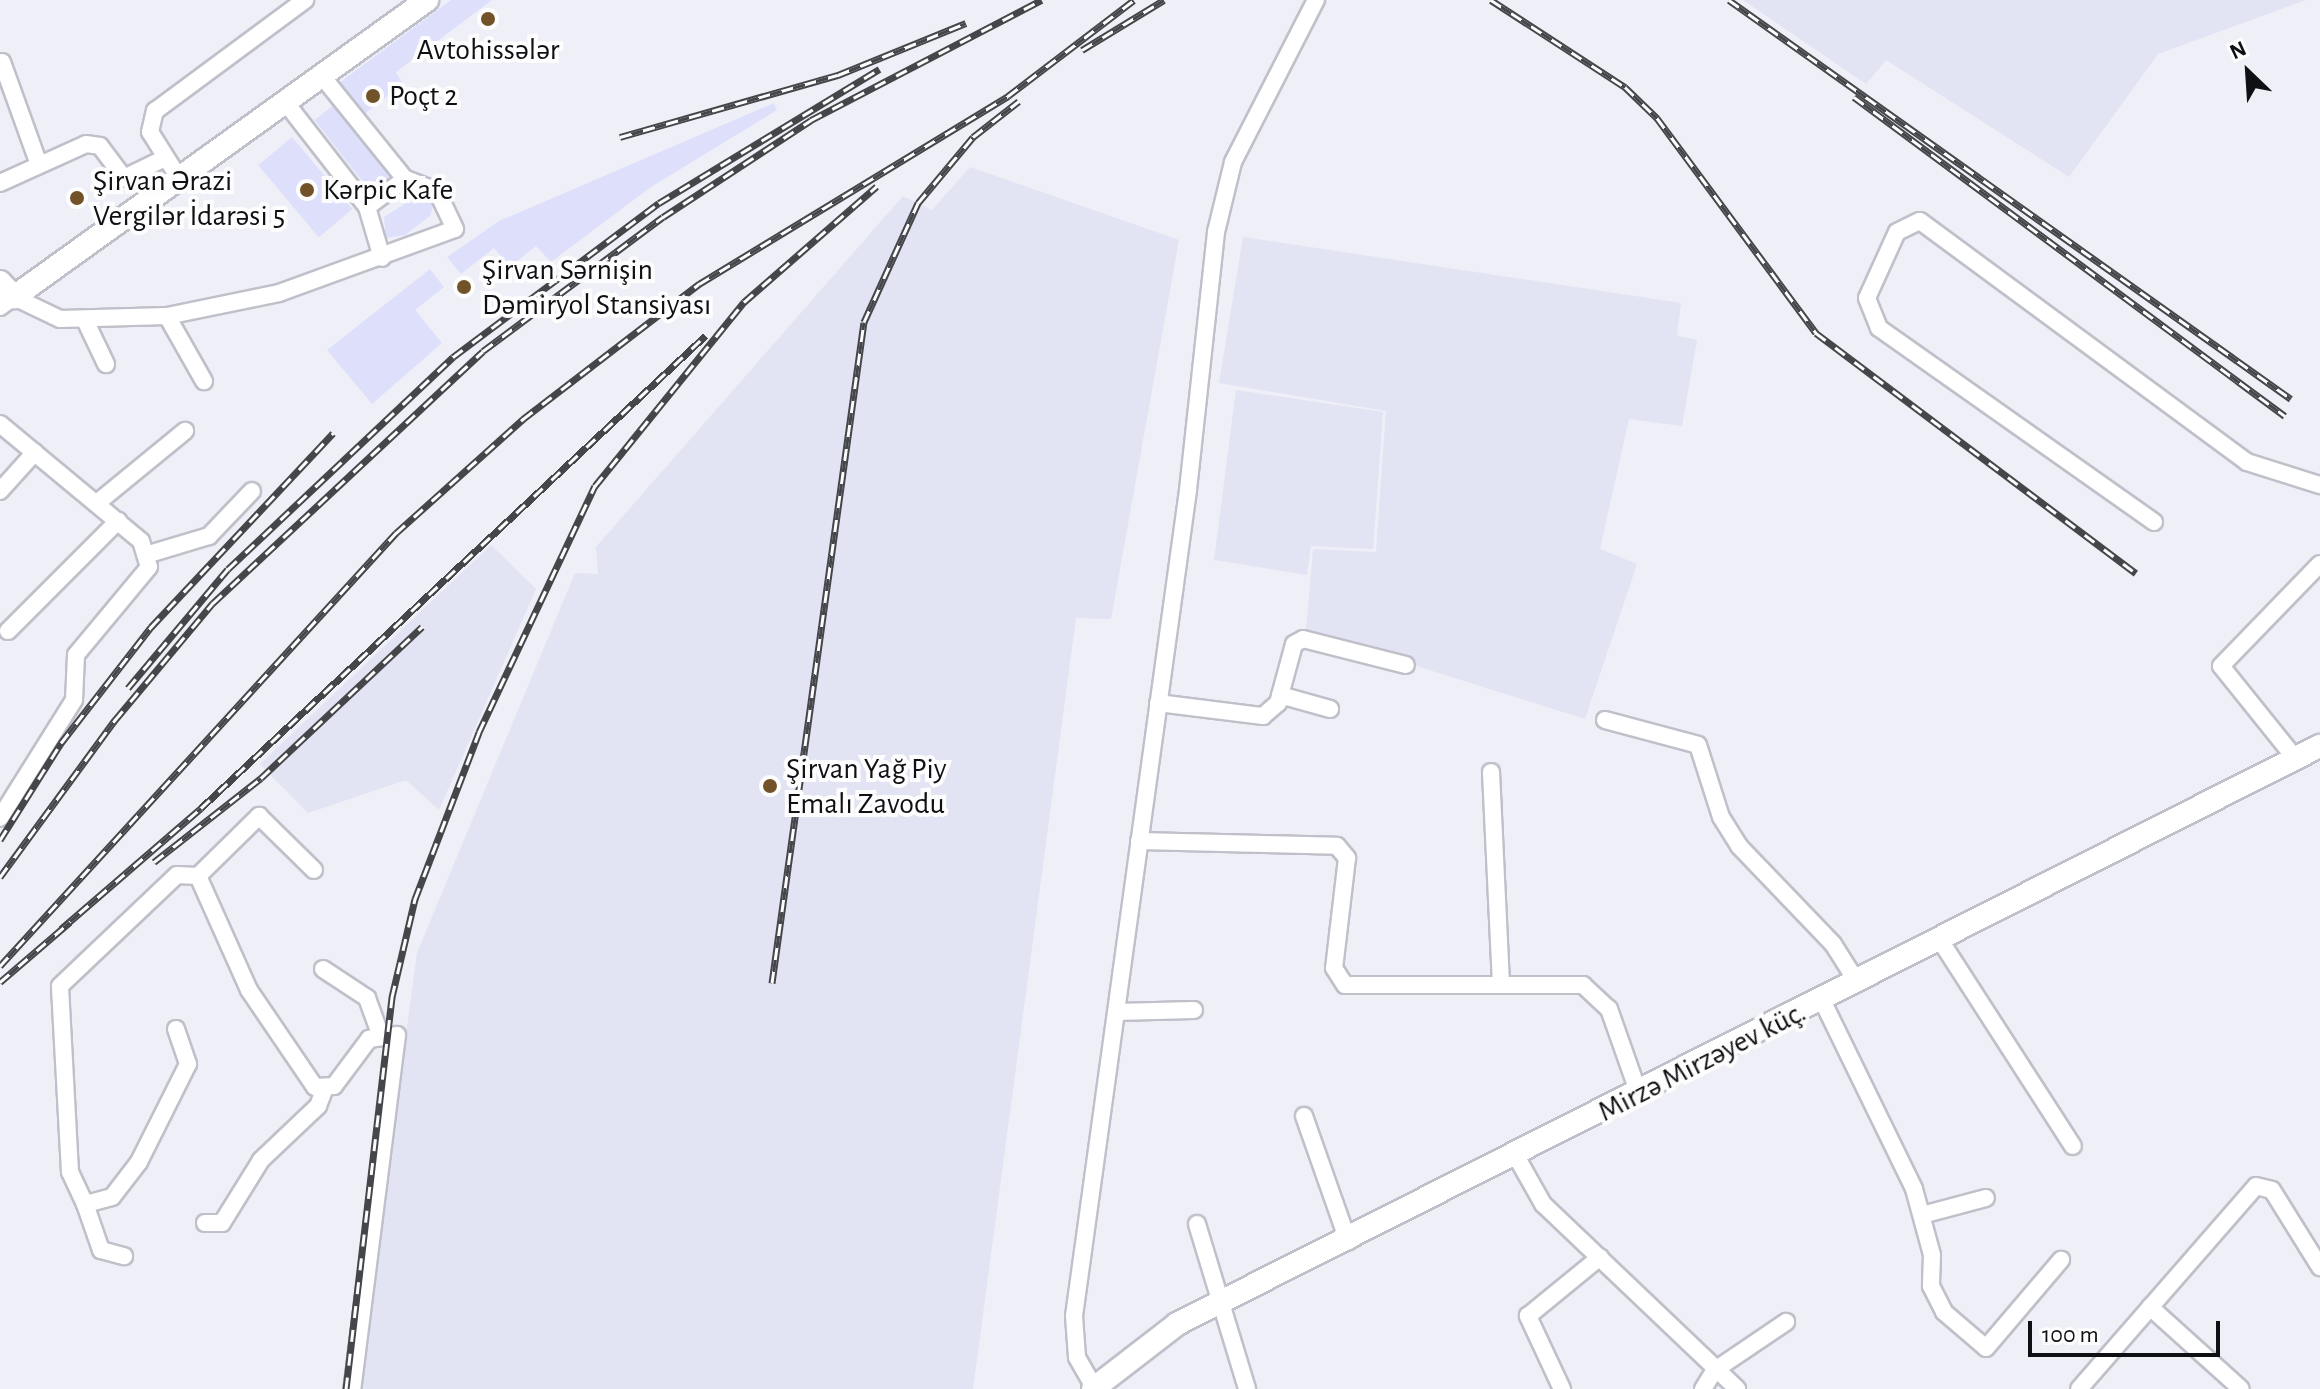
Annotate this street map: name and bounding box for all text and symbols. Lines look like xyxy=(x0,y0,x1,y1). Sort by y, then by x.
marker: Avtohissələr xyxy=(479,10,497,28)
place label: Avtohissələr xyxy=(417,32,559,68)
north arrow xyxy=(2208,32,2288,112)
text: N xyxy=(2226,37,2249,63)
place label: Poçt 2 xyxy=(389,78,458,114)
marker: Poçt 2 xyxy=(364,87,382,105)
place label: Şirvan Ərazi Vergilər İdarəsi 5 xyxy=(93,163,285,234)
place label: Kərpic Kafe xyxy=(323,172,453,208)
marker: Kərpic Kafe xyxy=(298,181,316,199)
marker: Şirvan Ərazi Vergilər İdarəsi 5 xyxy=(68,189,86,207)
place label: Şirvan Sərnişin Dəmiryol Stansiyası xyxy=(482,252,711,322)
marker: Şirvan Sərnişin Dəmiryol Stansiyası xyxy=(453,276,475,298)
place label: Şirvan Yağ Piy Emalı Zavodu xyxy=(786,751,947,822)
marker: Şirvan Yağ Piy Emalı Zavodu xyxy=(761,777,779,795)
street label: Mirzə Mirzəyev küç. xyxy=(1592,994,1812,1130)
scale bar xyxy=(2032,1305,2224,1355)
text: 100 m xyxy=(2042,1323,2099,1347)

